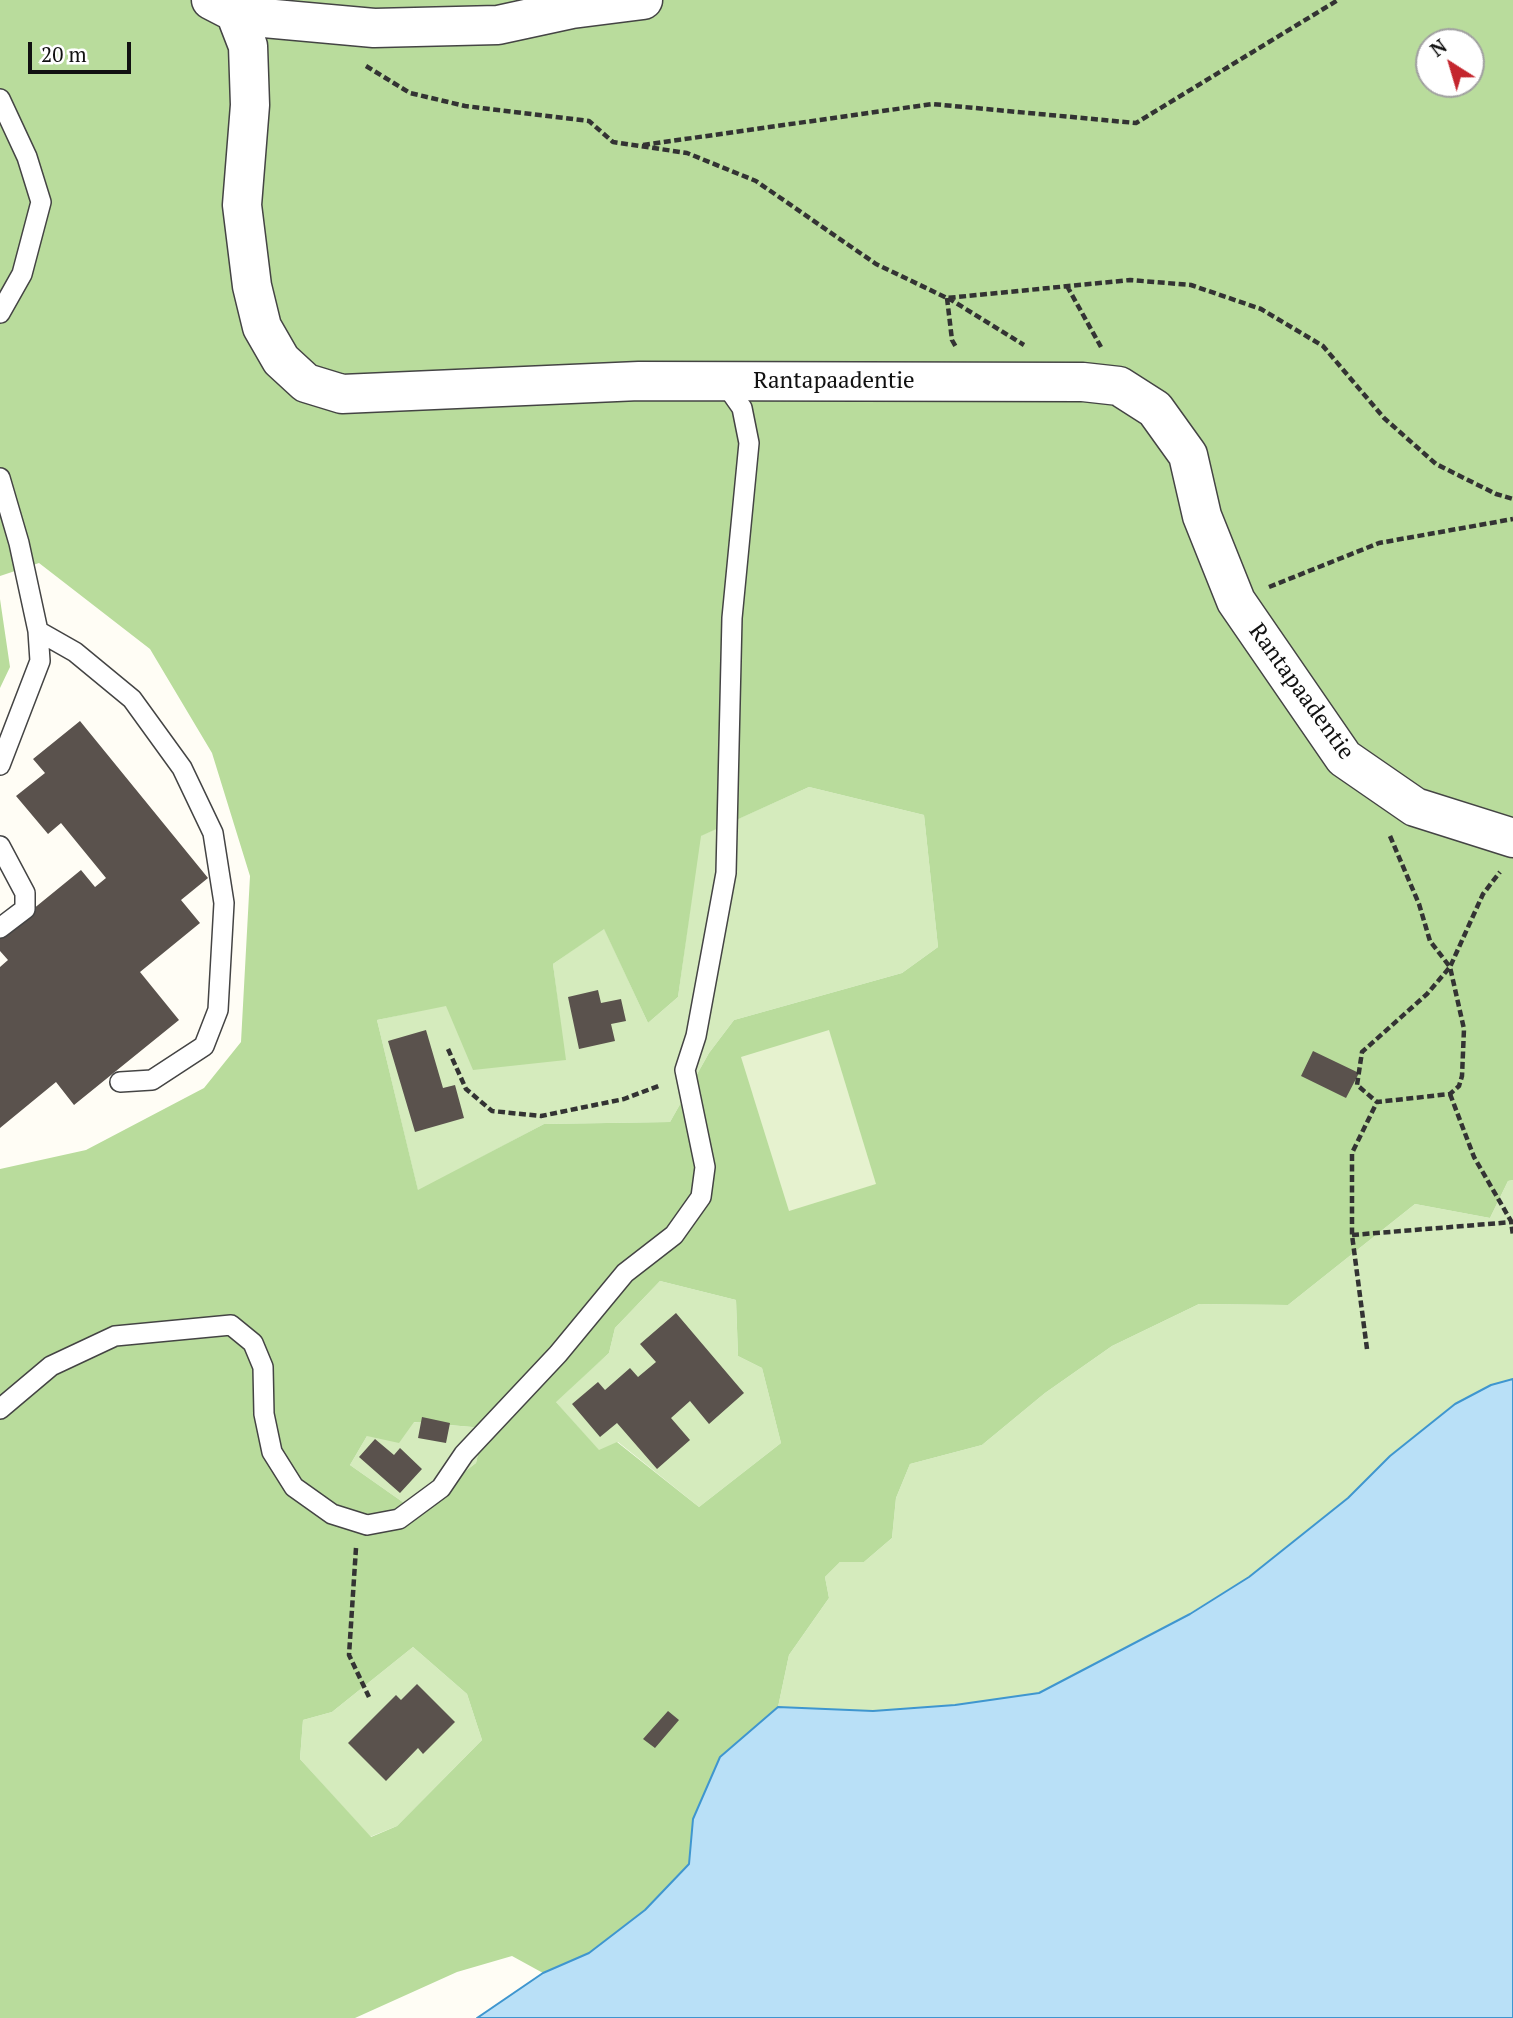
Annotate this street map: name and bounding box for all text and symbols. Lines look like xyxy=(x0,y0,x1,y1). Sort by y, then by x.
scale bar xyxy=(32,28,135,72)
north arrow xyxy=(1415,28,1485,98)
text: N xyxy=(1425,33,1452,62)
text: 20 m xyxy=(41,40,87,68)
street label: Rantapaadentie xyxy=(753,367,915,395)
street label: Rantapaadentie xyxy=(1242,619,1360,765)

